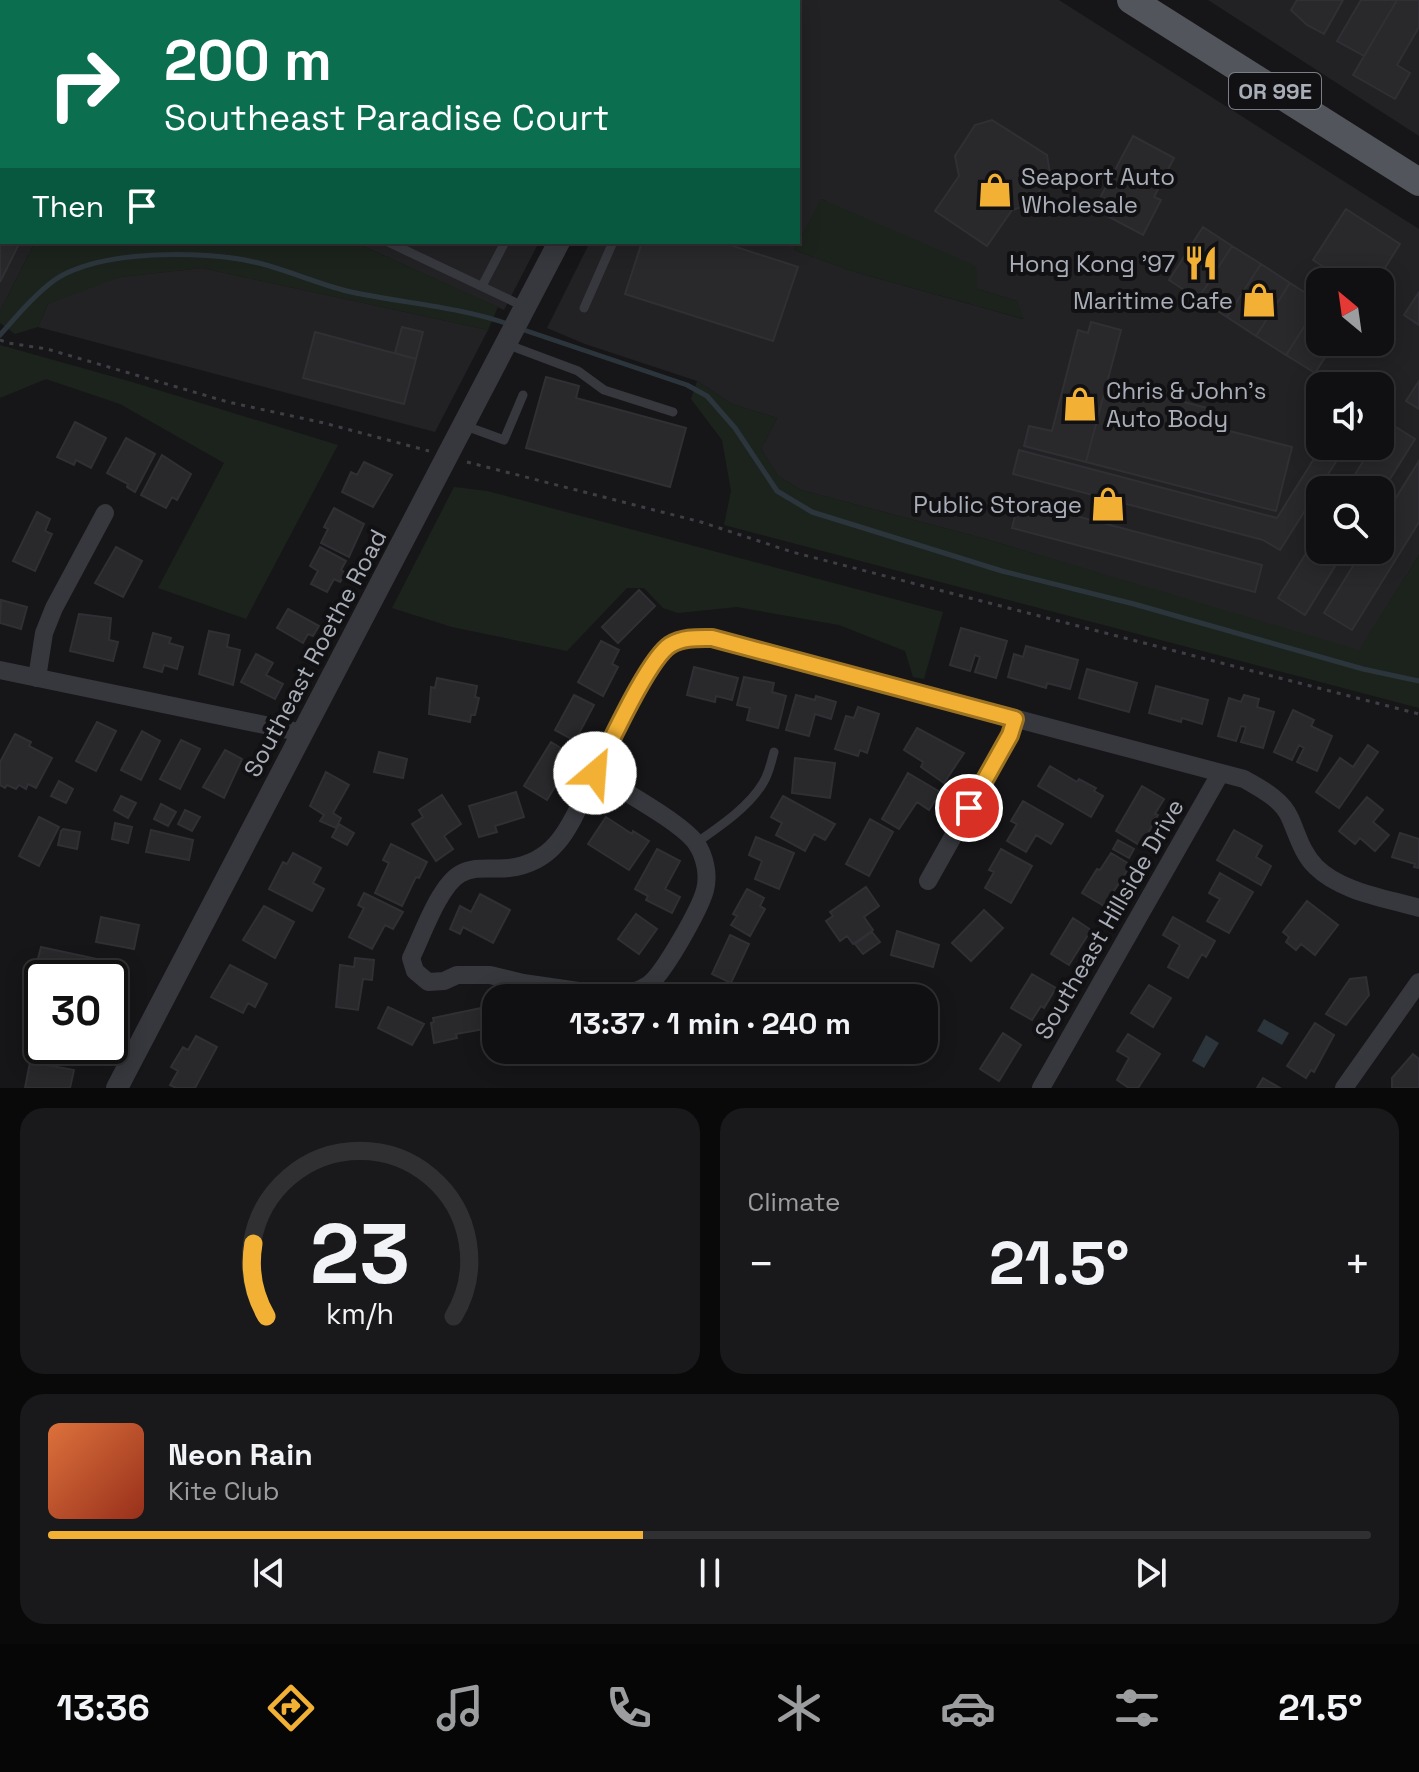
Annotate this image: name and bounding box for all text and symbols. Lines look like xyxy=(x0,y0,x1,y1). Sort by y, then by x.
text: 200 m xyxy=(164,25,332,96)
icon: right xyxy=(32,32,136,136)
road number: OR 99E xyxy=(1229,73,1321,109)
text: Southeast Paradise Court xyxy=(164,95,609,141)
place label: Seaport Auto Wholesale xyxy=(1021,161,1175,220)
shop icon: Seaport Auto Wholesale xyxy=(976,171,1014,209)
icon: arrive xyxy=(120,184,164,228)
text: Then xyxy=(32,187,104,226)
restaurant icon: Hong Kong '97 xyxy=(1182,244,1220,282)
place label: Hong Kong '97 xyxy=(1009,248,1175,279)
north arrow xyxy=(1306,268,1394,356)
map controls xyxy=(1306,268,1394,564)
shop icon: Maritime Cafe xyxy=(1240,281,1278,319)
place label: Maritime Cafe xyxy=(1073,285,1233,316)
button: sound xyxy=(1306,372,1394,460)
place label: Chris & John's Auto Body xyxy=(1106,375,1266,434)
shop icon: Chris & John's Auto Body xyxy=(1061,385,1099,423)
button: search xyxy=(1306,476,1394,564)
shop icon: Public Storage xyxy=(1089,485,1127,523)
place label: Public Storage xyxy=(913,489,1082,520)
street label: Southeast Roethe Road xyxy=(236,524,394,782)
position arrow xyxy=(553,731,637,815)
pin xyxy=(935,774,1003,842)
icon: arrive xyxy=(947,786,991,830)
street label: Southeast Hillside Drive xyxy=(1027,793,1191,1045)
speed limit sign: 30 xyxy=(24,960,128,1064)
text: 13:37 · 1 min · 240 m xyxy=(569,1004,851,1043)
text: Climate xyxy=(748,1185,840,1219)
text: 23 xyxy=(310,1201,410,1307)
text: 21.5° xyxy=(989,1225,1129,1302)
text: − xyxy=(748,1236,775,1292)
text: + xyxy=(1344,1236,1371,1292)
text: km/h xyxy=(326,1296,394,1332)
text: Neon Rain xyxy=(168,1435,313,1474)
text: Kite Club xyxy=(168,1474,280,1508)
icon: previous xyxy=(247,1551,291,1595)
icon: pause xyxy=(688,1551,732,1595)
icon: next xyxy=(1129,1551,1173,1595)
icon: directions xyxy=(263,1680,319,1736)
icon: music xyxy=(432,1680,488,1736)
icon: phone xyxy=(601,1680,657,1736)
icon: climate xyxy=(771,1680,827,1736)
icon: car xyxy=(940,1680,996,1736)
icon: filters xyxy=(1109,1680,1165,1736)
text: 13:36 xyxy=(57,1685,150,1731)
text: 21.5° xyxy=(1278,1685,1362,1731)

